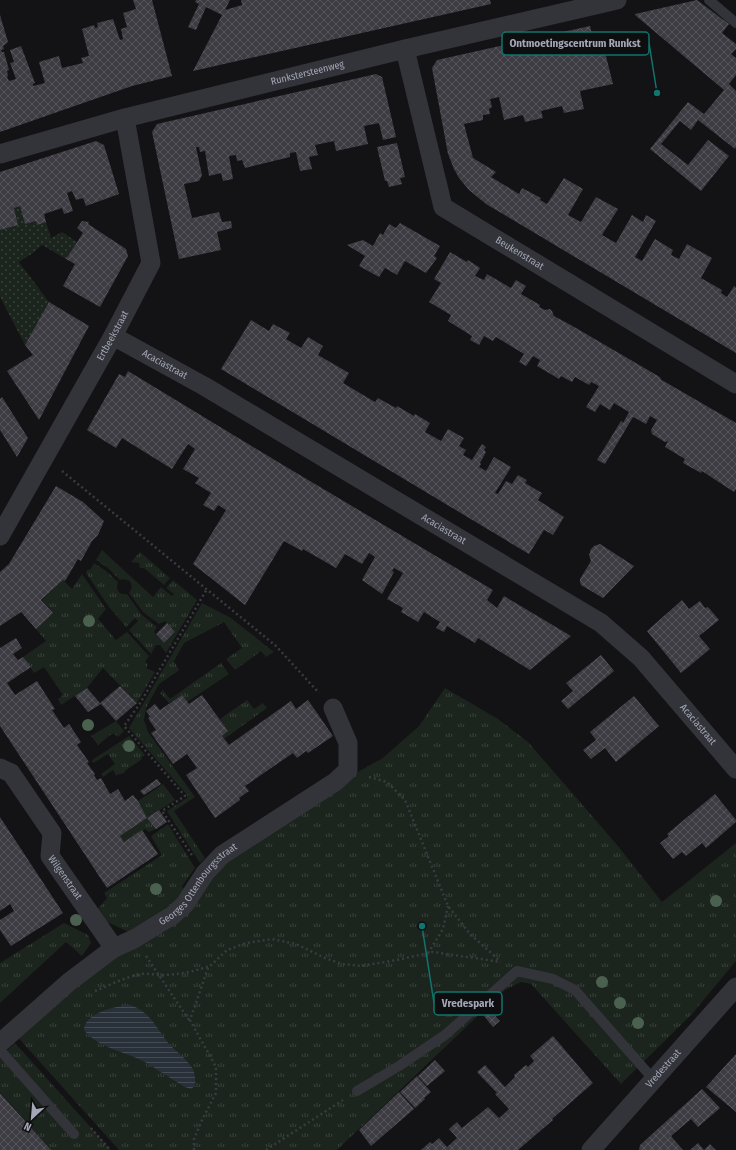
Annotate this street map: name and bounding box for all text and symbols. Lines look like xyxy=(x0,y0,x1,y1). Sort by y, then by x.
callout: Ontmoetingscentrum Runkst xyxy=(502,32,649,55)
text: Ontmoetingscentrum Runkst xyxy=(509,37,641,50)
street label: Runkstersteenweg xyxy=(270,58,346,88)
street label: Beukenstraat xyxy=(493,234,547,273)
street label: Ertbeekstraat xyxy=(94,308,131,363)
street label: Acaciastraat xyxy=(140,347,190,382)
street label: Acaciastraat xyxy=(419,511,469,547)
street label: Acaciastraat xyxy=(677,702,719,748)
street label: Georges Ottenbourgsstraat xyxy=(157,840,240,928)
street label: Wilgenstraat xyxy=(45,853,85,903)
callout: Vredespark xyxy=(434,992,502,1015)
text: Vredespark xyxy=(441,997,495,1010)
street label: Vredestraat xyxy=(643,1046,684,1090)
north arrow xyxy=(12,1098,52,1138)
text: N xyxy=(22,1119,34,1134)

